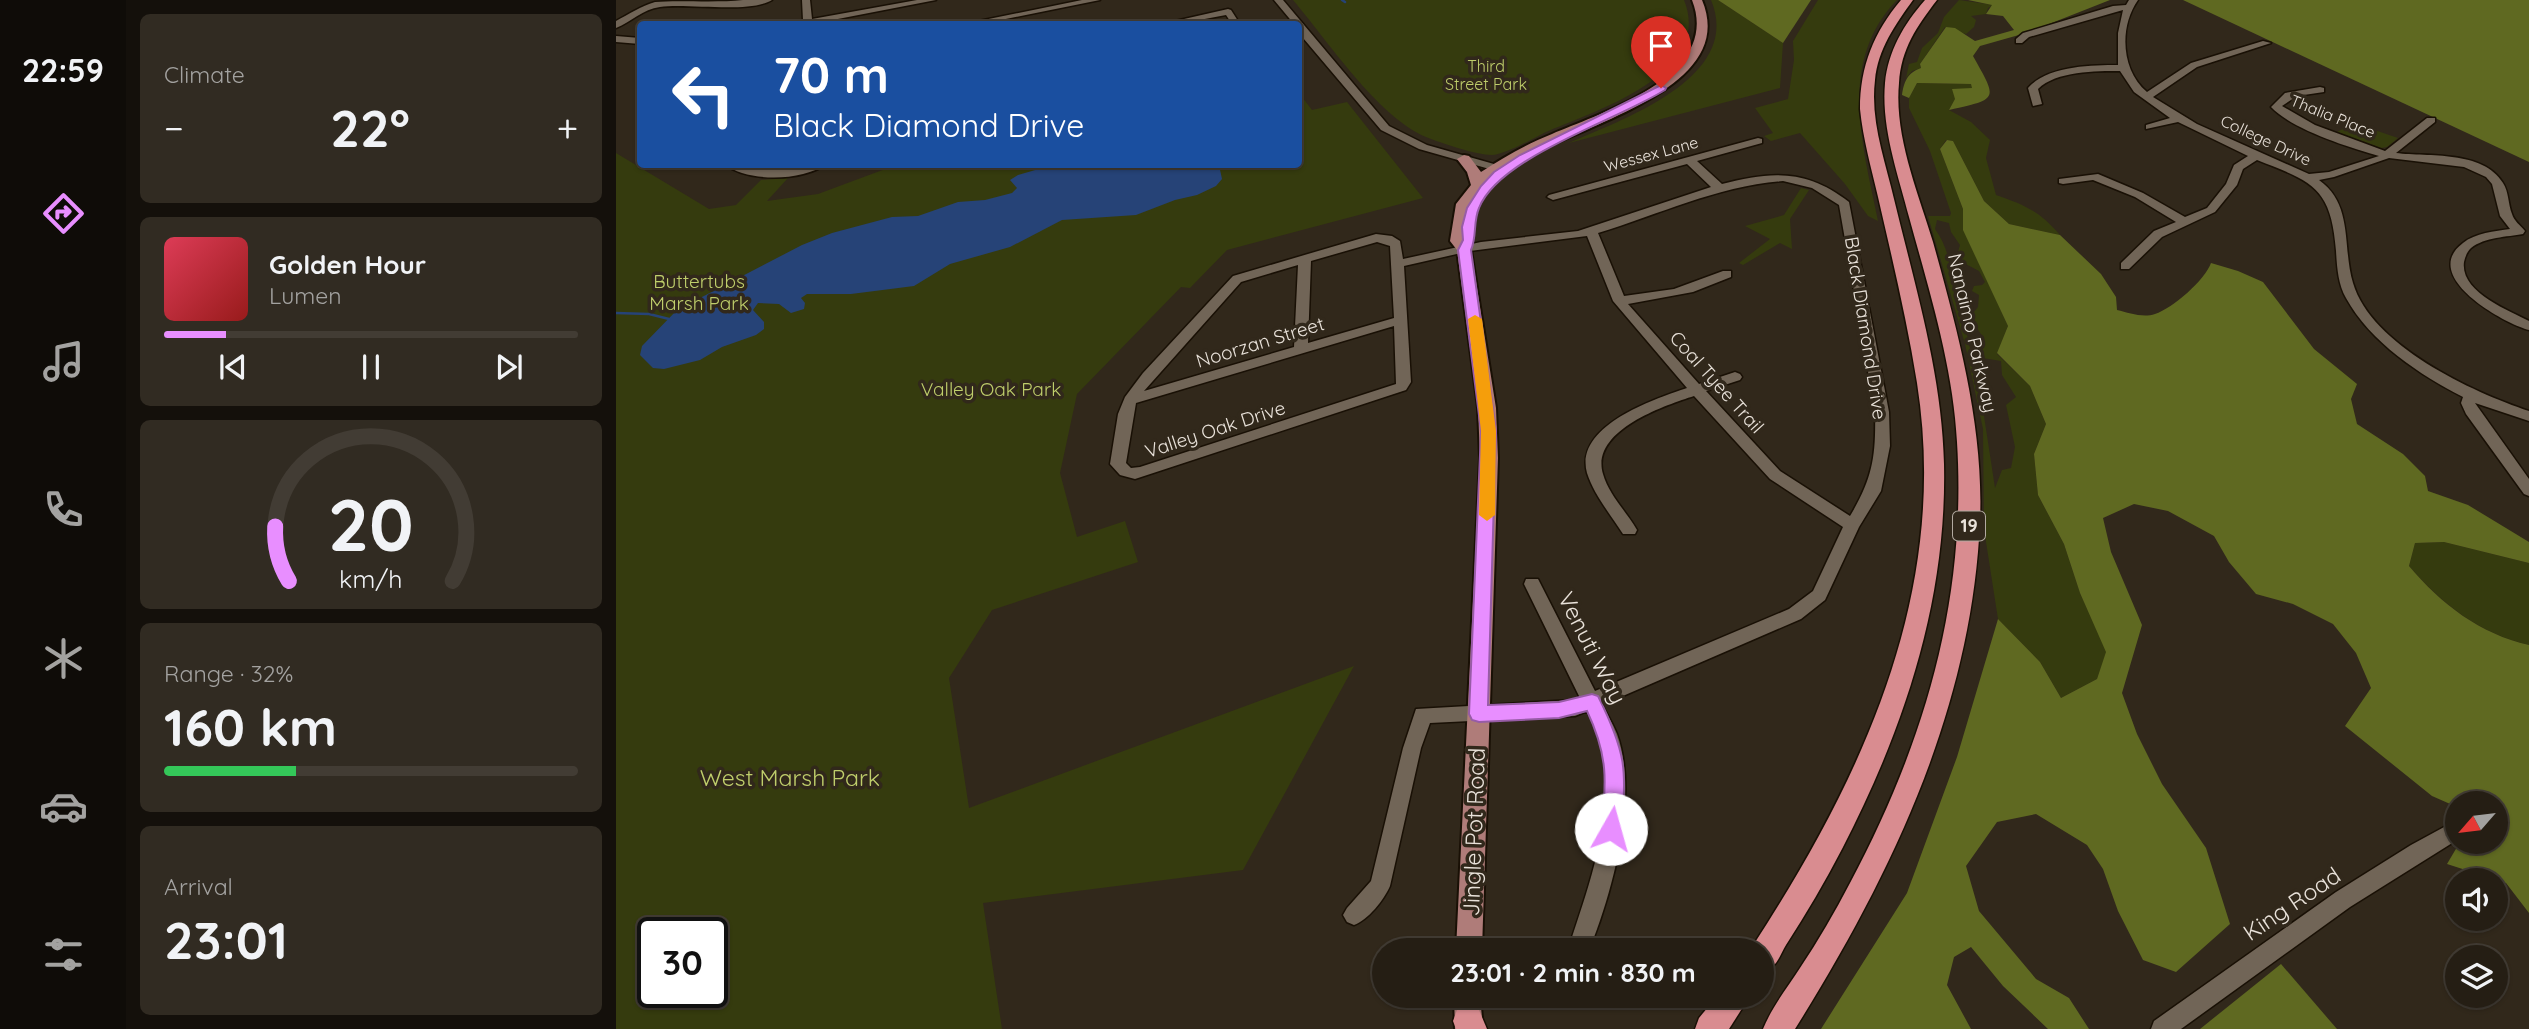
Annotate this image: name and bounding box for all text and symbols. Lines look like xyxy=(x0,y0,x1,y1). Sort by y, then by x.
pin xyxy=(1631,16,1691,88)
icon: arrive xyxy=(1642,27,1680,65)
text: 70 m xyxy=(773,44,889,105)
icon: left xyxy=(658,49,749,140)
text: 22:59 xyxy=(22,50,104,90)
park label: Third Street Park xyxy=(1445,56,1527,94)
text: Climate xyxy=(164,60,245,89)
street label: Thalia Place xyxy=(2288,90,2378,142)
text: 22° xyxy=(330,95,410,160)
text: − xyxy=(164,104,184,152)
text: + xyxy=(557,104,578,152)
text: Black Diamond Drive xyxy=(773,105,1084,145)
street label: College Drive xyxy=(2217,110,2315,170)
street label: Wessex Lane xyxy=(1602,132,1700,176)
icon: directions xyxy=(39,189,88,238)
street label: Black Diamond Drive xyxy=(1840,235,1892,421)
text: Golden Hour xyxy=(269,248,426,281)
street label: Nanaimo Parkway xyxy=(1943,251,2003,415)
park label: Buttertubs Marsh Park xyxy=(649,269,749,315)
text: Lumen xyxy=(269,281,342,310)
street label: Noorzan Street xyxy=(1193,311,1327,373)
street label: Coal Tyee Trail xyxy=(1665,326,1769,438)
icon: music xyxy=(39,337,88,386)
icon: previous xyxy=(214,348,252,386)
icon: pause xyxy=(352,348,390,386)
icon: next xyxy=(490,348,528,386)
park label: Valley Oak Park xyxy=(921,377,1061,401)
street label: Valley Oak Drive xyxy=(1142,395,1288,463)
text: 20 xyxy=(328,478,414,569)
icon: phone xyxy=(39,485,88,534)
road number: 19 xyxy=(1953,512,1985,540)
text: km/h xyxy=(339,562,403,593)
street label: Venuti Way xyxy=(1552,587,1633,709)
icon: climate xyxy=(39,634,88,683)
text: Range · 32% xyxy=(164,659,293,688)
text: 160 km xyxy=(164,694,337,759)
street label: Jingle Pot Road xyxy=(1456,747,1491,917)
park label: West Marsh Park xyxy=(700,763,880,792)
icon: car xyxy=(39,782,88,831)
north arrow xyxy=(2445,791,2508,854)
map controls xyxy=(2445,791,2508,1008)
position arrow xyxy=(1574,792,1648,866)
street label: King Road xyxy=(2237,860,2346,947)
button: sound xyxy=(2445,868,2508,931)
text: Arrival xyxy=(164,872,233,901)
text: 23:01 xyxy=(164,907,288,972)
speed limit sign: 30 xyxy=(637,917,728,1008)
icon: filters xyxy=(39,930,88,979)
button: layers xyxy=(2445,945,2508,1008)
text: 23:01 · 2 min · 830 m xyxy=(1450,956,1696,989)

